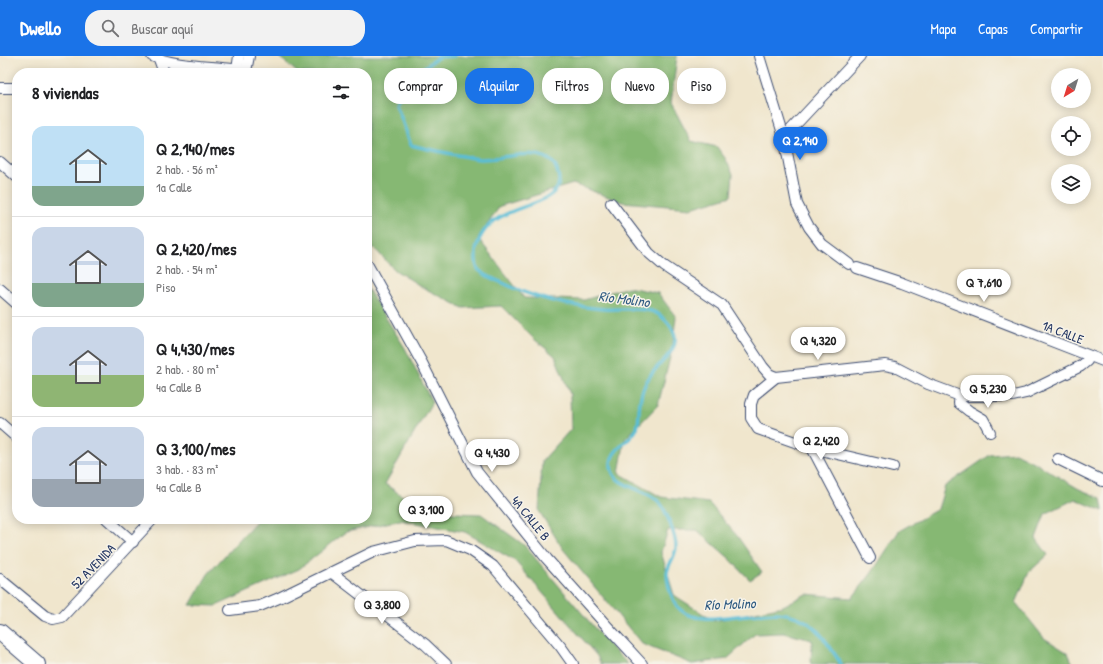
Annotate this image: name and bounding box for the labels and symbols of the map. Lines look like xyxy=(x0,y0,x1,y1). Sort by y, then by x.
north arrow xyxy=(1051,68,1091,108)
pin: Q 2,140 xyxy=(763,127,837,161)
pin: Q 7,610 xyxy=(947,269,1021,303)
water label: Río Molino xyxy=(598,286,652,311)
street label: 1A CALLE xyxy=(1040,316,1086,348)
pin: Q 4,320 xyxy=(781,327,855,361)
pin: Q 5,230 xyxy=(951,375,1025,409)
pin: Q 2,420 xyxy=(784,427,858,461)
pin: Q 4,430 xyxy=(455,439,529,473)
street label: 4A CALLE B xyxy=(507,492,555,544)
pin: Q 3,100 xyxy=(389,496,463,530)
street label: 52 AVENIDA xyxy=(67,539,120,593)
pin: Q 3,800 xyxy=(345,591,419,625)
water label: Río Molino xyxy=(704,593,757,614)

